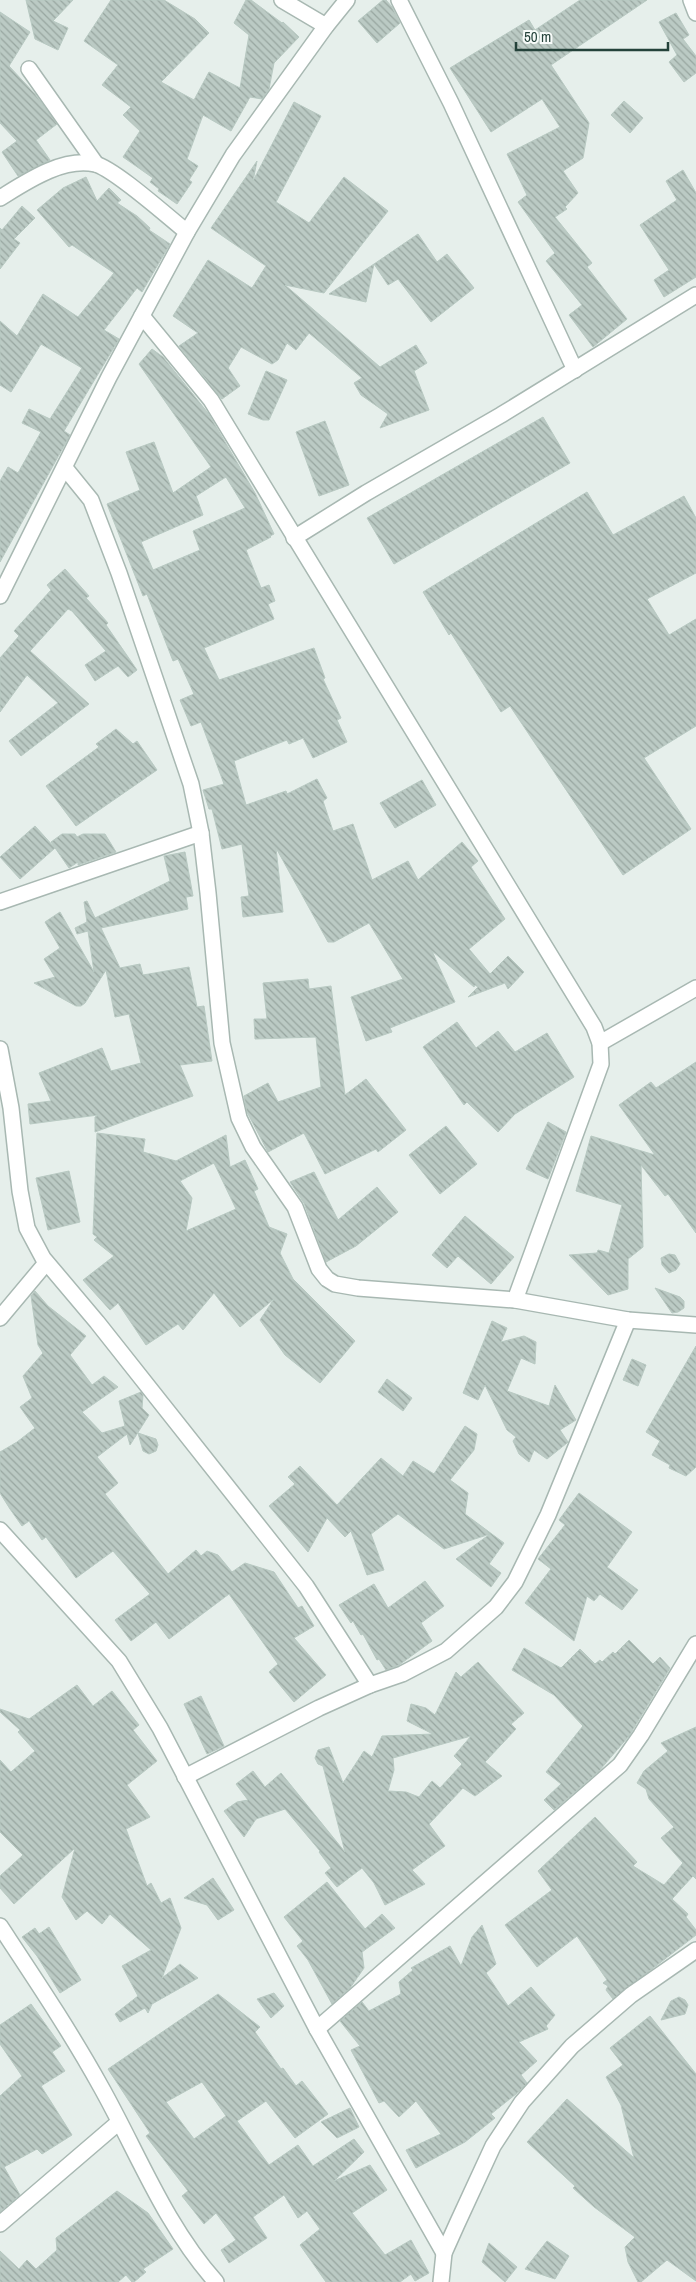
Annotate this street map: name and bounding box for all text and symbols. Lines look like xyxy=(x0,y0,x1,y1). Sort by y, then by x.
scale bar xyxy=(516,20,668,52)
text: 50 m xyxy=(524,26,551,47)

